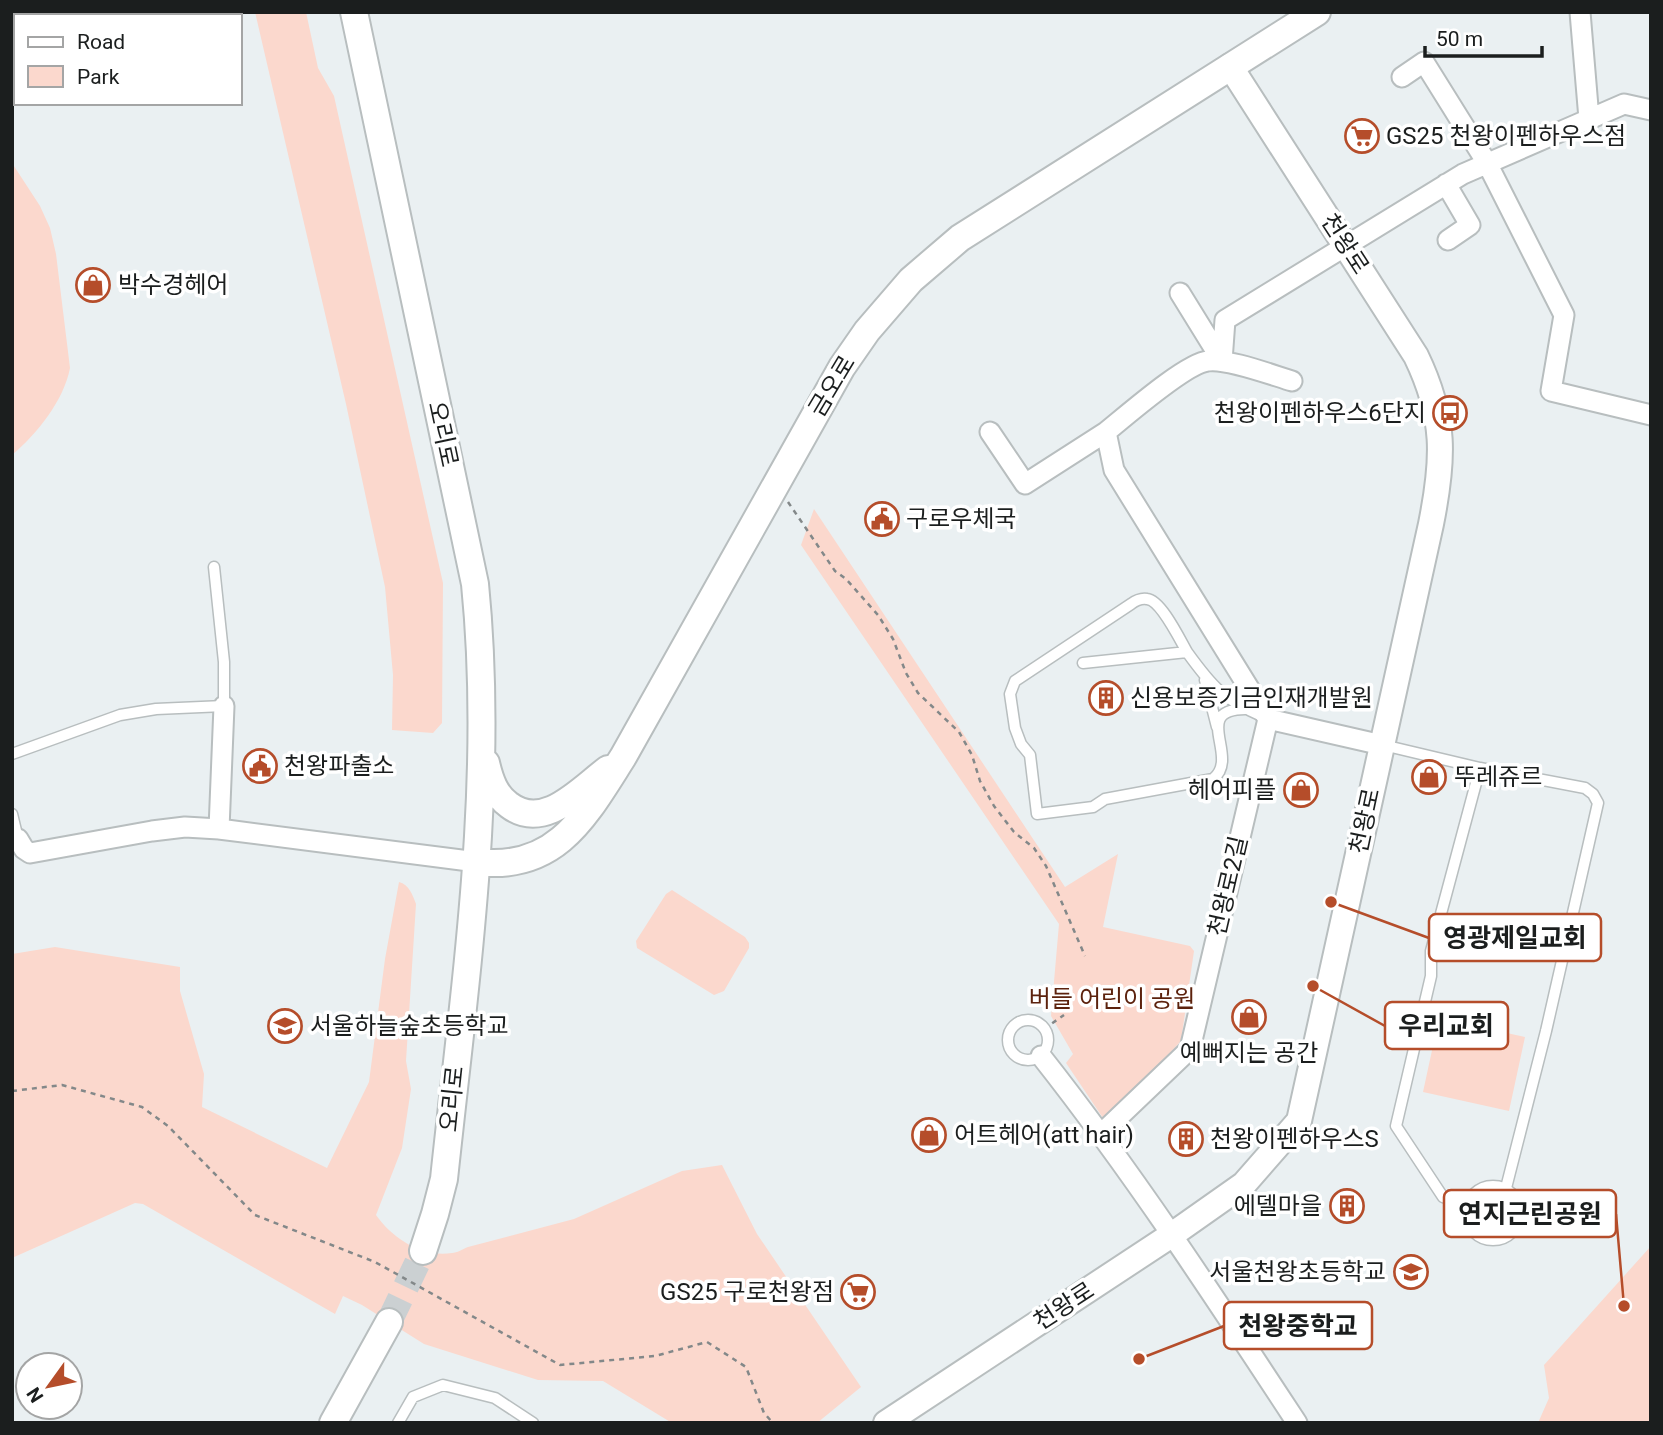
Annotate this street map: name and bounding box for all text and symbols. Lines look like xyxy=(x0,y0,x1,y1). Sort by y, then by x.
legend xyxy=(14,14,242,105)
scale bar xyxy=(1425,14,1542,58)
text: 50 m xyxy=(1436,27,1483,51)
text: Road xyxy=(77,30,125,54)
text: Park xyxy=(77,65,120,89)
supermarket icon: GS25 천왕이펜하우스점 xyxy=(1343,117,1381,155)
place label: GS25 천왕이펜하우스점 xyxy=(1386,122,1626,150)
street label: 천왕로 xyxy=(1315,209,1375,279)
shop icon: 박수경헤어 xyxy=(74,266,112,304)
place label: 박수경헤어 xyxy=(118,271,228,299)
street label: 금오로 xyxy=(803,350,861,422)
bus stop icon: 천왕이펜하우스6단지 xyxy=(1431,394,1469,432)
street label: 오리로 xyxy=(422,399,464,469)
place label: 천왕이펜하우스6단지 xyxy=(1214,399,1426,427)
public building icon: 구로우체국 xyxy=(863,500,901,538)
place label: 구로우체국 xyxy=(906,505,1016,533)
building icon: 신용보증기금인재개발원 xyxy=(1087,679,1125,717)
place label: 신용보증기금인재개발원 xyxy=(1130,684,1373,712)
public building icon: 천왕파출소 xyxy=(241,747,279,785)
place label: 천왕파출소 xyxy=(284,752,394,780)
shop icon: 뚜레쥬르 xyxy=(1410,758,1448,796)
place label: 뚜레쥬르 xyxy=(1454,763,1542,791)
shop icon: 헤어피플 xyxy=(1282,771,1320,809)
place label: 헤어피플 xyxy=(1188,776,1276,804)
street label: 천왕로 xyxy=(1344,786,1386,856)
street label: 천왕로2길 xyxy=(1203,833,1253,939)
callout: 영광제일교회 xyxy=(1429,914,1601,961)
text: 영광제일교회 xyxy=(1443,923,1587,953)
park label: 버들 어린이 공원 xyxy=(1029,985,1195,1013)
shop icon: 예뻐지는 공간 xyxy=(1230,998,1268,1036)
callout: 우리교회 xyxy=(1385,1002,1508,1049)
school or university icon: 서울하늘숲초등학교 xyxy=(266,1007,304,1045)
text: 우리교회 xyxy=(1398,1011,1494,1041)
place label: 서울하늘숲초등학교 xyxy=(310,1012,509,1040)
place label: 예뻐지는 공간 xyxy=(1180,1039,1318,1067)
street label: 오리로 xyxy=(435,1065,469,1133)
shop icon: 어트헤어(att hair) xyxy=(910,1116,948,1154)
building icon: 천왕이펜하우스S xyxy=(1167,1120,1205,1158)
place label: 어트헤어(att hair) xyxy=(954,1121,1134,1149)
place label: 천왕이펜하우스S xyxy=(1210,1125,1379,1153)
building icon: 에델마을 xyxy=(1328,1187,1366,1225)
callout: 연지근린공원 xyxy=(1444,1190,1616,1237)
place label: 에델마을 xyxy=(1234,1192,1322,1220)
text: 연지근린공원 xyxy=(1458,1199,1602,1229)
school or university icon: 서울천왕초등학교 xyxy=(1392,1253,1430,1291)
place label: 서울천왕초등학교 xyxy=(1209,1258,1386,1286)
supermarket icon: GS25 구로천왕점 xyxy=(839,1273,877,1311)
street label: 천왕로 xyxy=(1029,1276,1099,1336)
place label: GS25 구로천왕점 xyxy=(660,1278,834,1306)
callout: 천왕중학교 xyxy=(1224,1302,1372,1349)
text: 천왕중학교 xyxy=(1238,1311,1358,1341)
north arrow xyxy=(14,1351,84,1421)
text: N xyxy=(22,1383,48,1407)

